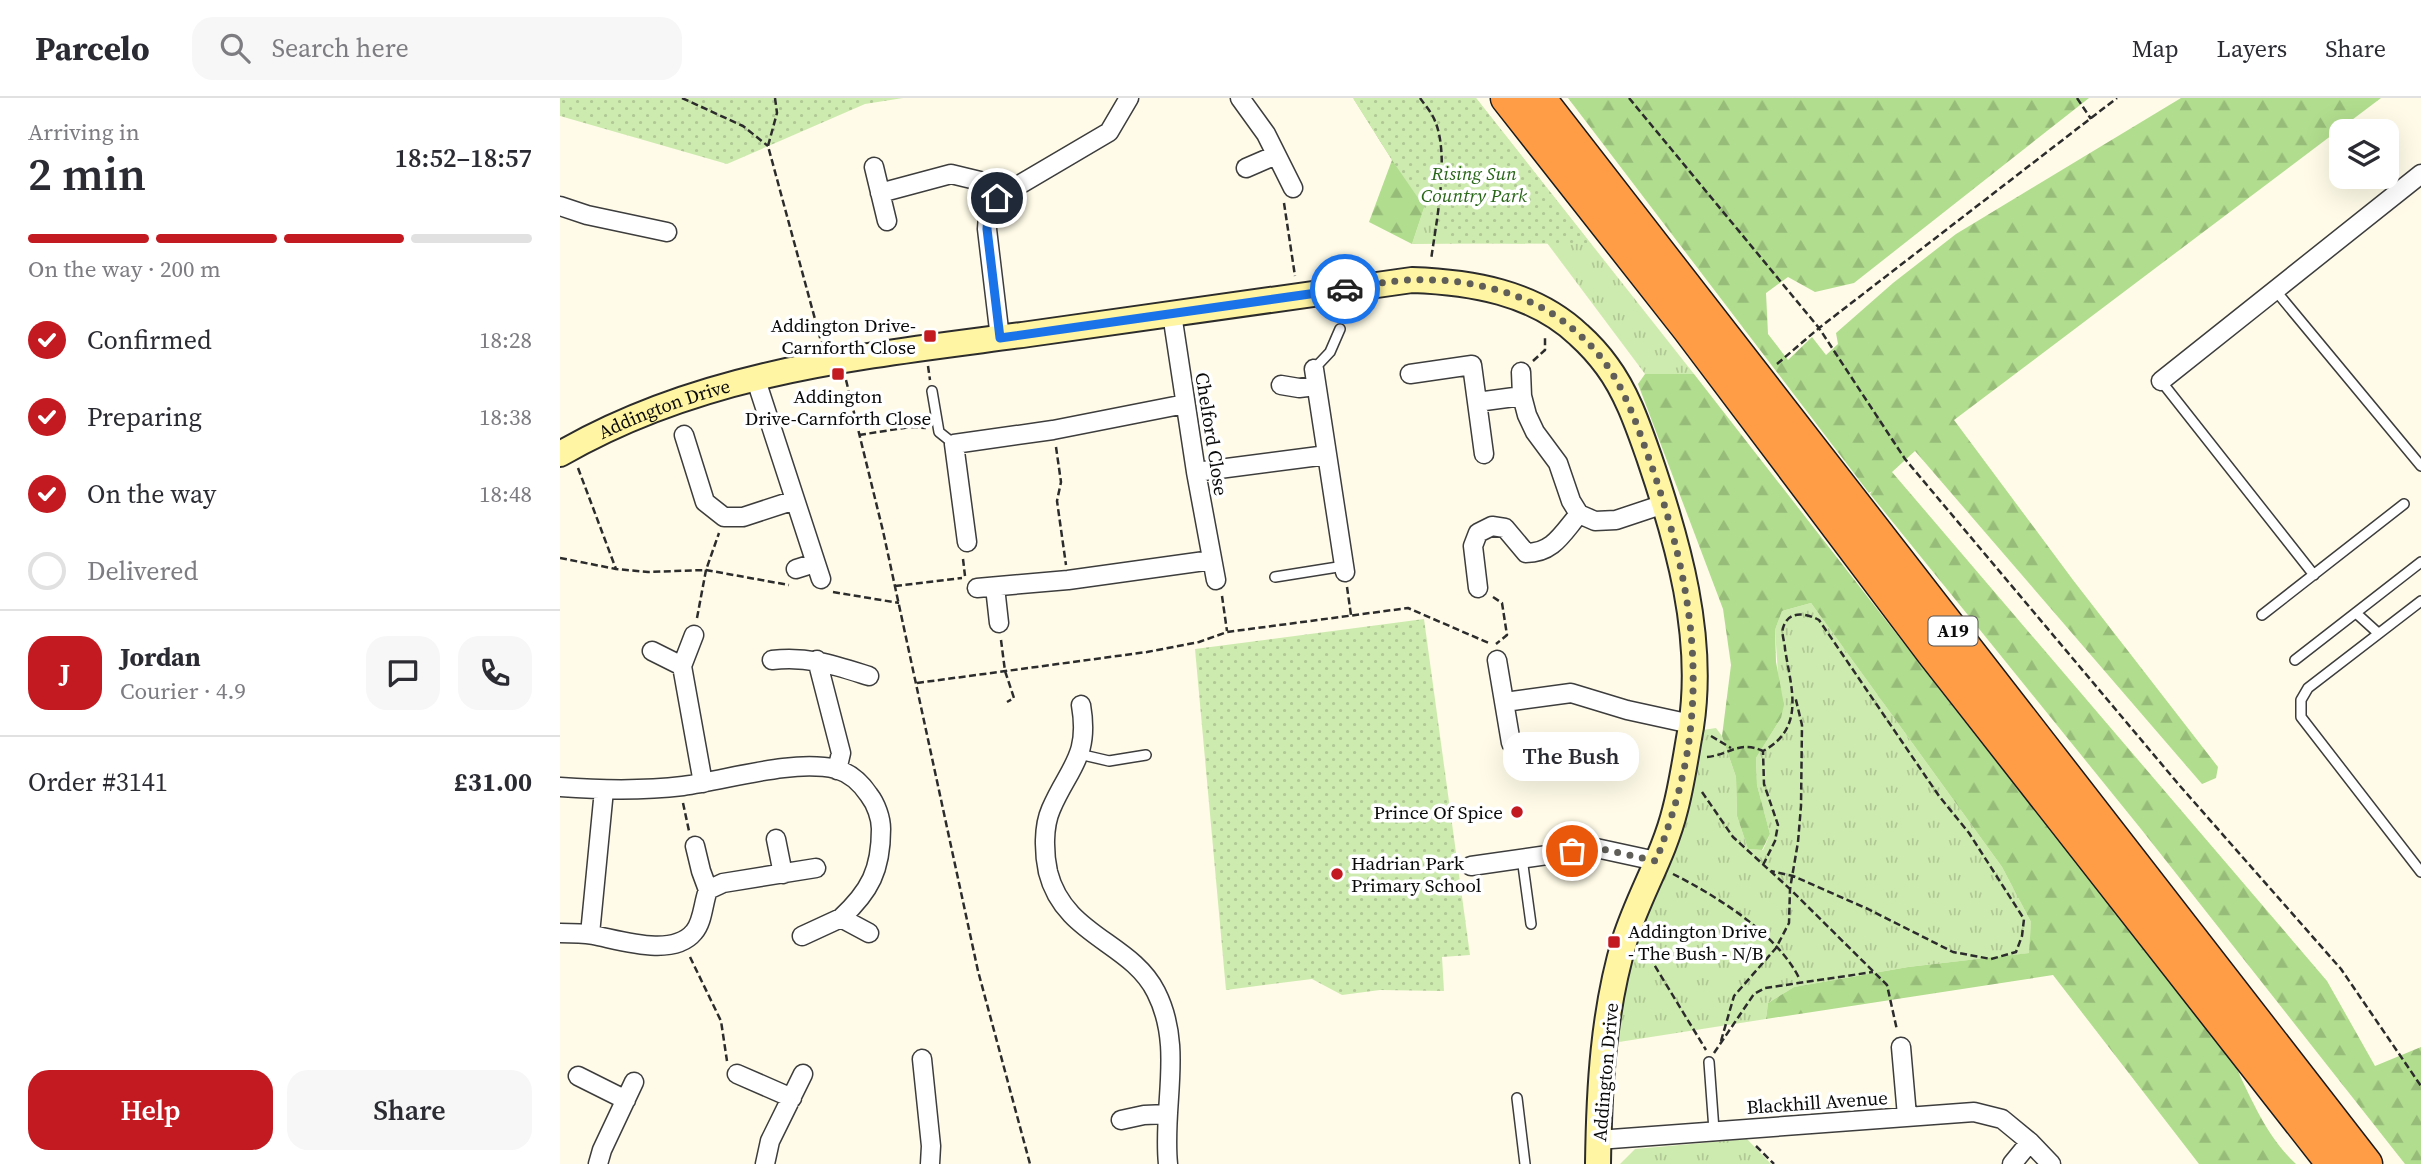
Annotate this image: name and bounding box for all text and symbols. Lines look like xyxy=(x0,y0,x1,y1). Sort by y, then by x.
search box xyxy=(192,17,682,80)
text: Parcelo xyxy=(35,26,150,71)
icon: search xyxy=(216,29,254,67)
text: Search here xyxy=(272,30,409,66)
text: Map xyxy=(2132,32,2179,65)
text: Layers xyxy=(2217,32,2287,65)
text: Share xyxy=(2325,32,2386,65)
text: Arriving in xyxy=(28,116,140,148)
map controls xyxy=(2329,119,2399,189)
button: layers xyxy=(2329,119,2399,189)
text: 18:52–18:57 xyxy=(395,140,532,176)
text: 2 min xyxy=(28,142,146,205)
park label: Rising Sun Country Park xyxy=(1421,160,1527,208)
pin xyxy=(967,168,1027,228)
icon: home xyxy=(978,179,1016,217)
text: On the way · 200 m xyxy=(28,253,221,285)
courier xyxy=(1310,254,1380,324)
icon: car xyxy=(1326,270,1364,308)
place label: Addington Drive- Carnforth Close xyxy=(771,312,916,360)
icon: check xyxy=(28,321,66,359)
text: Confirmed xyxy=(87,322,212,358)
text: 18:28 xyxy=(479,324,532,356)
marker: Addington Drive- Carnforth Close xyxy=(922,328,938,344)
marker: Addington Drive-Carnforth Close xyxy=(830,366,846,382)
street label: Chelford Close xyxy=(1189,370,1235,498)
street label: Addington Drive xyxy=(594,372,733,445)
place label: Addington Drive-Carnforth Close xyxy=(745,383,931,431)
icon: check xyxy=(28,398,66,436)
text: Preparing xyxy=(87,399,202,435)
text: 18:38 xyxy=(479,401,532,433)
icon: check xyxy=(28,475,66,513)
text: On the way xyxy=(87,476,216,512)
text: 18:48 xyxy=(479,478,532,510)
text: Delivered xyxy=(87,553,198,589)
road number: A19 xyxy=(1928,616,1978,646)
button: chat xyxy=(366,636,440,710)
button: phone xyxy=(458,636,532,710)
text: Jordan xyxy=(120,639,201,675)
text: J xyxy=(60,655,70,691)
text: Courier · 4.9 xyxy=(120,675,246,707)
callout: The Bush xyxy=(1504,732,1640,781)
text: The Bush xyxy=(1522,740,1620,772)
text: Order #3141 xyxy=(28,764,168,800)
text: £31.00 xyxy=(454,764,532,800)
place label: Prince Of Spice xyxy=(1374,799,1503,825)
marker: Prince Of Spice xyxy=(1509,804,1525,820)
pin xyxy=(1542,821,1602,881)
icon: bag xyxy=(1553,832,1591,870)
place label: Hadrian Park Primary School xyxy=(1351,850,1482,898)
marker: Hadrian Park Primary School xyxy=(1329,866,1345,882)
place label: Addington Drive - The Bush - N/B xyxy=(1628,918,1767,966)
marker: Addington Drive - The Bush - N/B xyxy=(1606,934,1622,950)
street label: Addington Drive xyxy=(1586,1002,1624,1142)
button: Help xyxy=(28,1070,273,1150)
button: Share xyxy=(287,1070,532,1150)
street label: Blackhill Avenue xyxy=(1745,1084,1889,1120)

